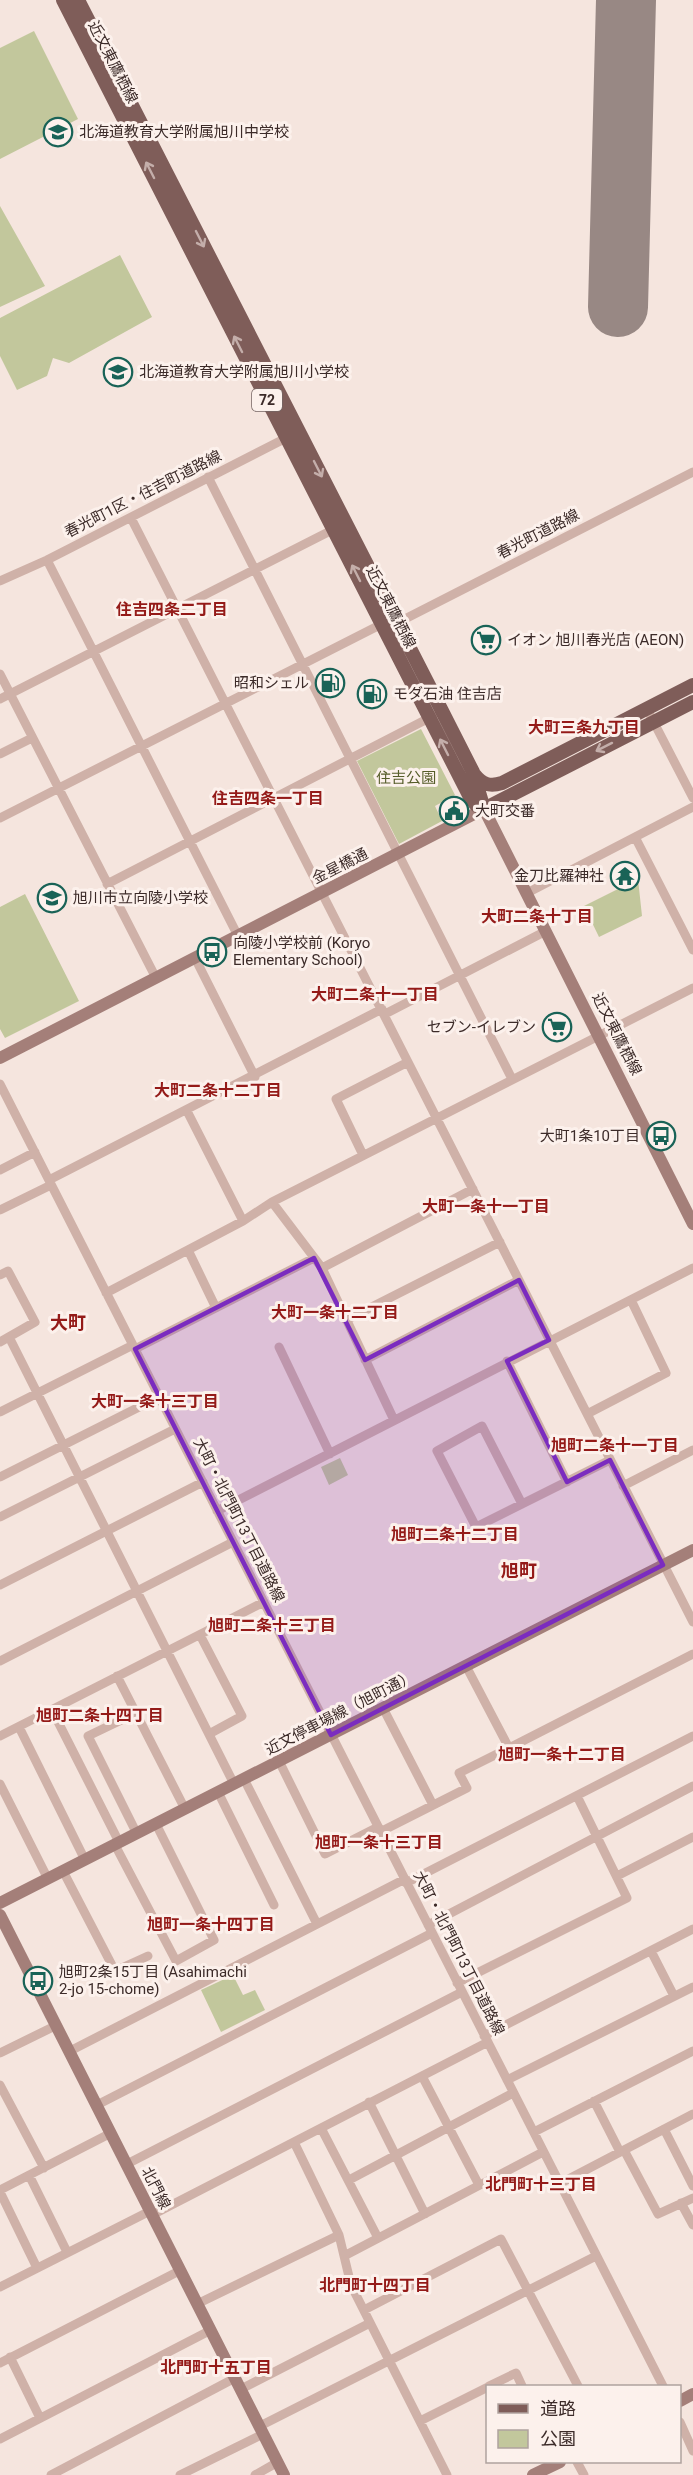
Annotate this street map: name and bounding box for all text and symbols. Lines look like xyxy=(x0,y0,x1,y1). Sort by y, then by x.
street label: 近文東鷹栖線 xyxy=(85,18,141,106)
school or university icon: 北海道教育大学附属旭川中学校 xyxy=(42,116,74,148)
place label: 北海道教育大学附属旭川中学校 xyxy=(79,123,289,141)
one-way arrow xyxy=(143,161,155,179)
one-way arrow xyxy=(195,230,206,248)
one-way arrow xyxy=(232,335,244,353)
school or university icon: 北海道教育大学附属旭川小学校 xyxy=(102,356,134,388)
place label: 北海道教育大学附属旭川小学校 xyxy=(139,363,349,381)
road number: 72 xyxy=(252,389,282,411)
street label: 春光町1区・住吉町道路線 xyxy=(62,447,224,541)
one-way arrow xyxy=(312,459,324,477)
street label: 春光町道路線 xyxy=(494,506,582,562)
street label: 近文東鷹栖線 xyxy=(363,563,419,651)
one-way arrow xyxy=(350,565,361,583)
district label: 住吉四条二丁目 xyxy=(115,600,228,619)
supermarket icon: イオン 旭川春光店 (AEON) xyxy=(470,624,502,656)
place label: イオン 旭川春光店 (AEON) xyxy=(507,631,684,649)
fuel station icon: 昭和シェル xyxy=(314,667,346,699)
place label: 昭和シェル xyxy=(234,674,309,692)
fuel station icon: モダ石油 住吉店 xyxy=(356,678,388,710)
place label: モダ石油 住吉店 xyxy=(393,685,502,703)
district label: 大町三条九丁目 xyxy=(528,718,640,737)
one-way arrow xyxy=(438,739,450,757)
one-way arrow xyxy=(595,742,613,754)
park label: 住吉公園 xyxy=(376,769,436,787)
district label: 住吉四条一丁目 xyxy=(211,789,324,808)
public building icon: 大町交番 xyxy=(438,795,470,827)
place label: 大町交番 xyxy=(475,802,535,820)
street label: 金星橋通 xyxy=(309,844,371,888)
temple icon: 金刀比羅神社 xyxy=(609,860,641,892)
place label: 金刀比羅神社 xyxy=(514,867,604,885)
school or university icon: 旭川市立向陵小学校 xyxy=(36,882,68,914)
place label: 旭川市立向陵小学校 xyxy=(73,889,208,907)
district label: 大町二条十丁目 xyxy=(481,907,593,926)
place label: 向陵小学校前 (Koryo Elementary School) xyxy=(233,934,370,969)
bus stop icon: 向陵小学校前 (Koryo Elementary School) xyxy=(196,936,228,968)
district label: 大町二条十一丁目 xyxy=(311,985,439,1004)
street label: 近文東鷹栖線 xyxy=(589,990,645,1078)
supermarket icon: セブン-イレブン xyxy=(541,1011,573,1043)
place label: セブン-イレブン xyxy=(427,1018,536,1036)
district label: 大町二条十二丁目 xyxy=(154,1081,282,1100)
bus stop icon: 大町1条10丁目 xyxy=(645,1120,677,1152)
place label: 大町1条10丁目 xyxy=(540,1127,640,1145)
district label: 大町一条十一丁目 xyxy=(422,1197,550,1216)
district label: 大町一条十二丁目 xyxy=(271,1303,399,1322)
district label: 大町 xyxy=(50,1312,86,1333)
district label: 大町一条十三丁目 xyxy=(91,1392,219,1411)
street label: 大町・北門町13丁目道路線 xyxy=(190,1435,288,1605)
district label: 旭町二条十一丁目 xyxy=(551,1436,679,1455)
district label: 旭町二条十二丁目 xyxy=(391,1525,519,1544)
district label: 旭町 xyxy=(501,1560,537,1581)
district label: 旭町二条十三丁目 xyxy=(208,1616,336,1635)
street label: 近文停車場線（旭町通） xyxy=(262,1668,418,1758)
district label: 旭町二条十四丁目 xyxy=(36,1706,164,1725)
district label: 旭町一条十二丁目 xyxy=(498,1745,626,1764)
district label: 旭町一条十三丁目 xyxy=(315,1833,443,1852)
street label: 大町・北門町13丁目道路線 xyxy=(410,1868,508,2038)
district label: 旭町一条十四丁目 xyxy=(147,1915,275,1934)
place label: 旭町2条15丁目 (Asahimachi 2-jo 15-chome) xyxy=(59,1963,247,1998)
bus stop icon: 旭町2条15丁目 (Asahimachi 2-jo 15-chome) xyxy=(22,1965,54,1997)
street label: 北門線 xyxy=(138,2164,174,2212)
district label: 北門町十三丁目 xyxy=(485,2175,597,2194)
district label: 北門町十四丁目 xyxy=(319,2276,431,2295)
district label: 北門町十五丁目 xyxy=(160,2358,272,2377)
legend xyxy=(486,2385,681,2463)
text: 道路 xyxy=(540,2398,576,2419)
text: 公園 xyxy=(540,2428,576,2449)

